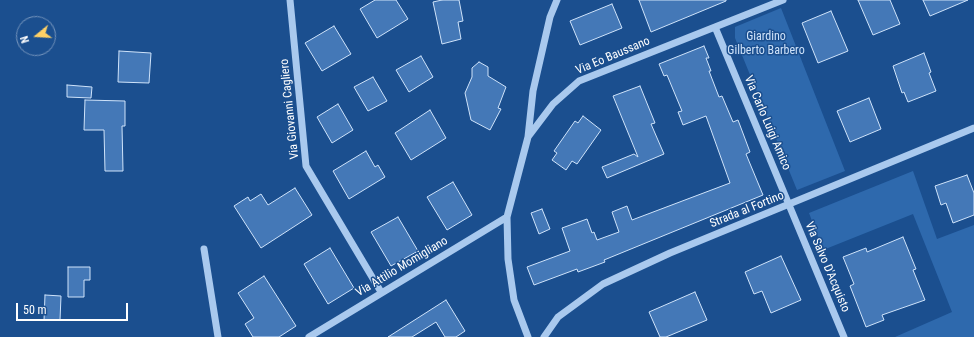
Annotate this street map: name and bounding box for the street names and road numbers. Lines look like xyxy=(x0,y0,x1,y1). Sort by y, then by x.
street label: Via Eo Baussano xyxy=(574,34,652,78)
street label: Via Giovanni Cagliero xyxy=(278,58,302,160)
street label: Via Carlo Luigi Amico xyxy=(741,74,793,172)
street label: Strada al Fortino xyxy=(708,189,786,231)
street label: Via Salvo D'Acquisto xyxy=(801,220,853,314)
street label: Via Attilio Momigliano xyxy=(353,234,451,300)

